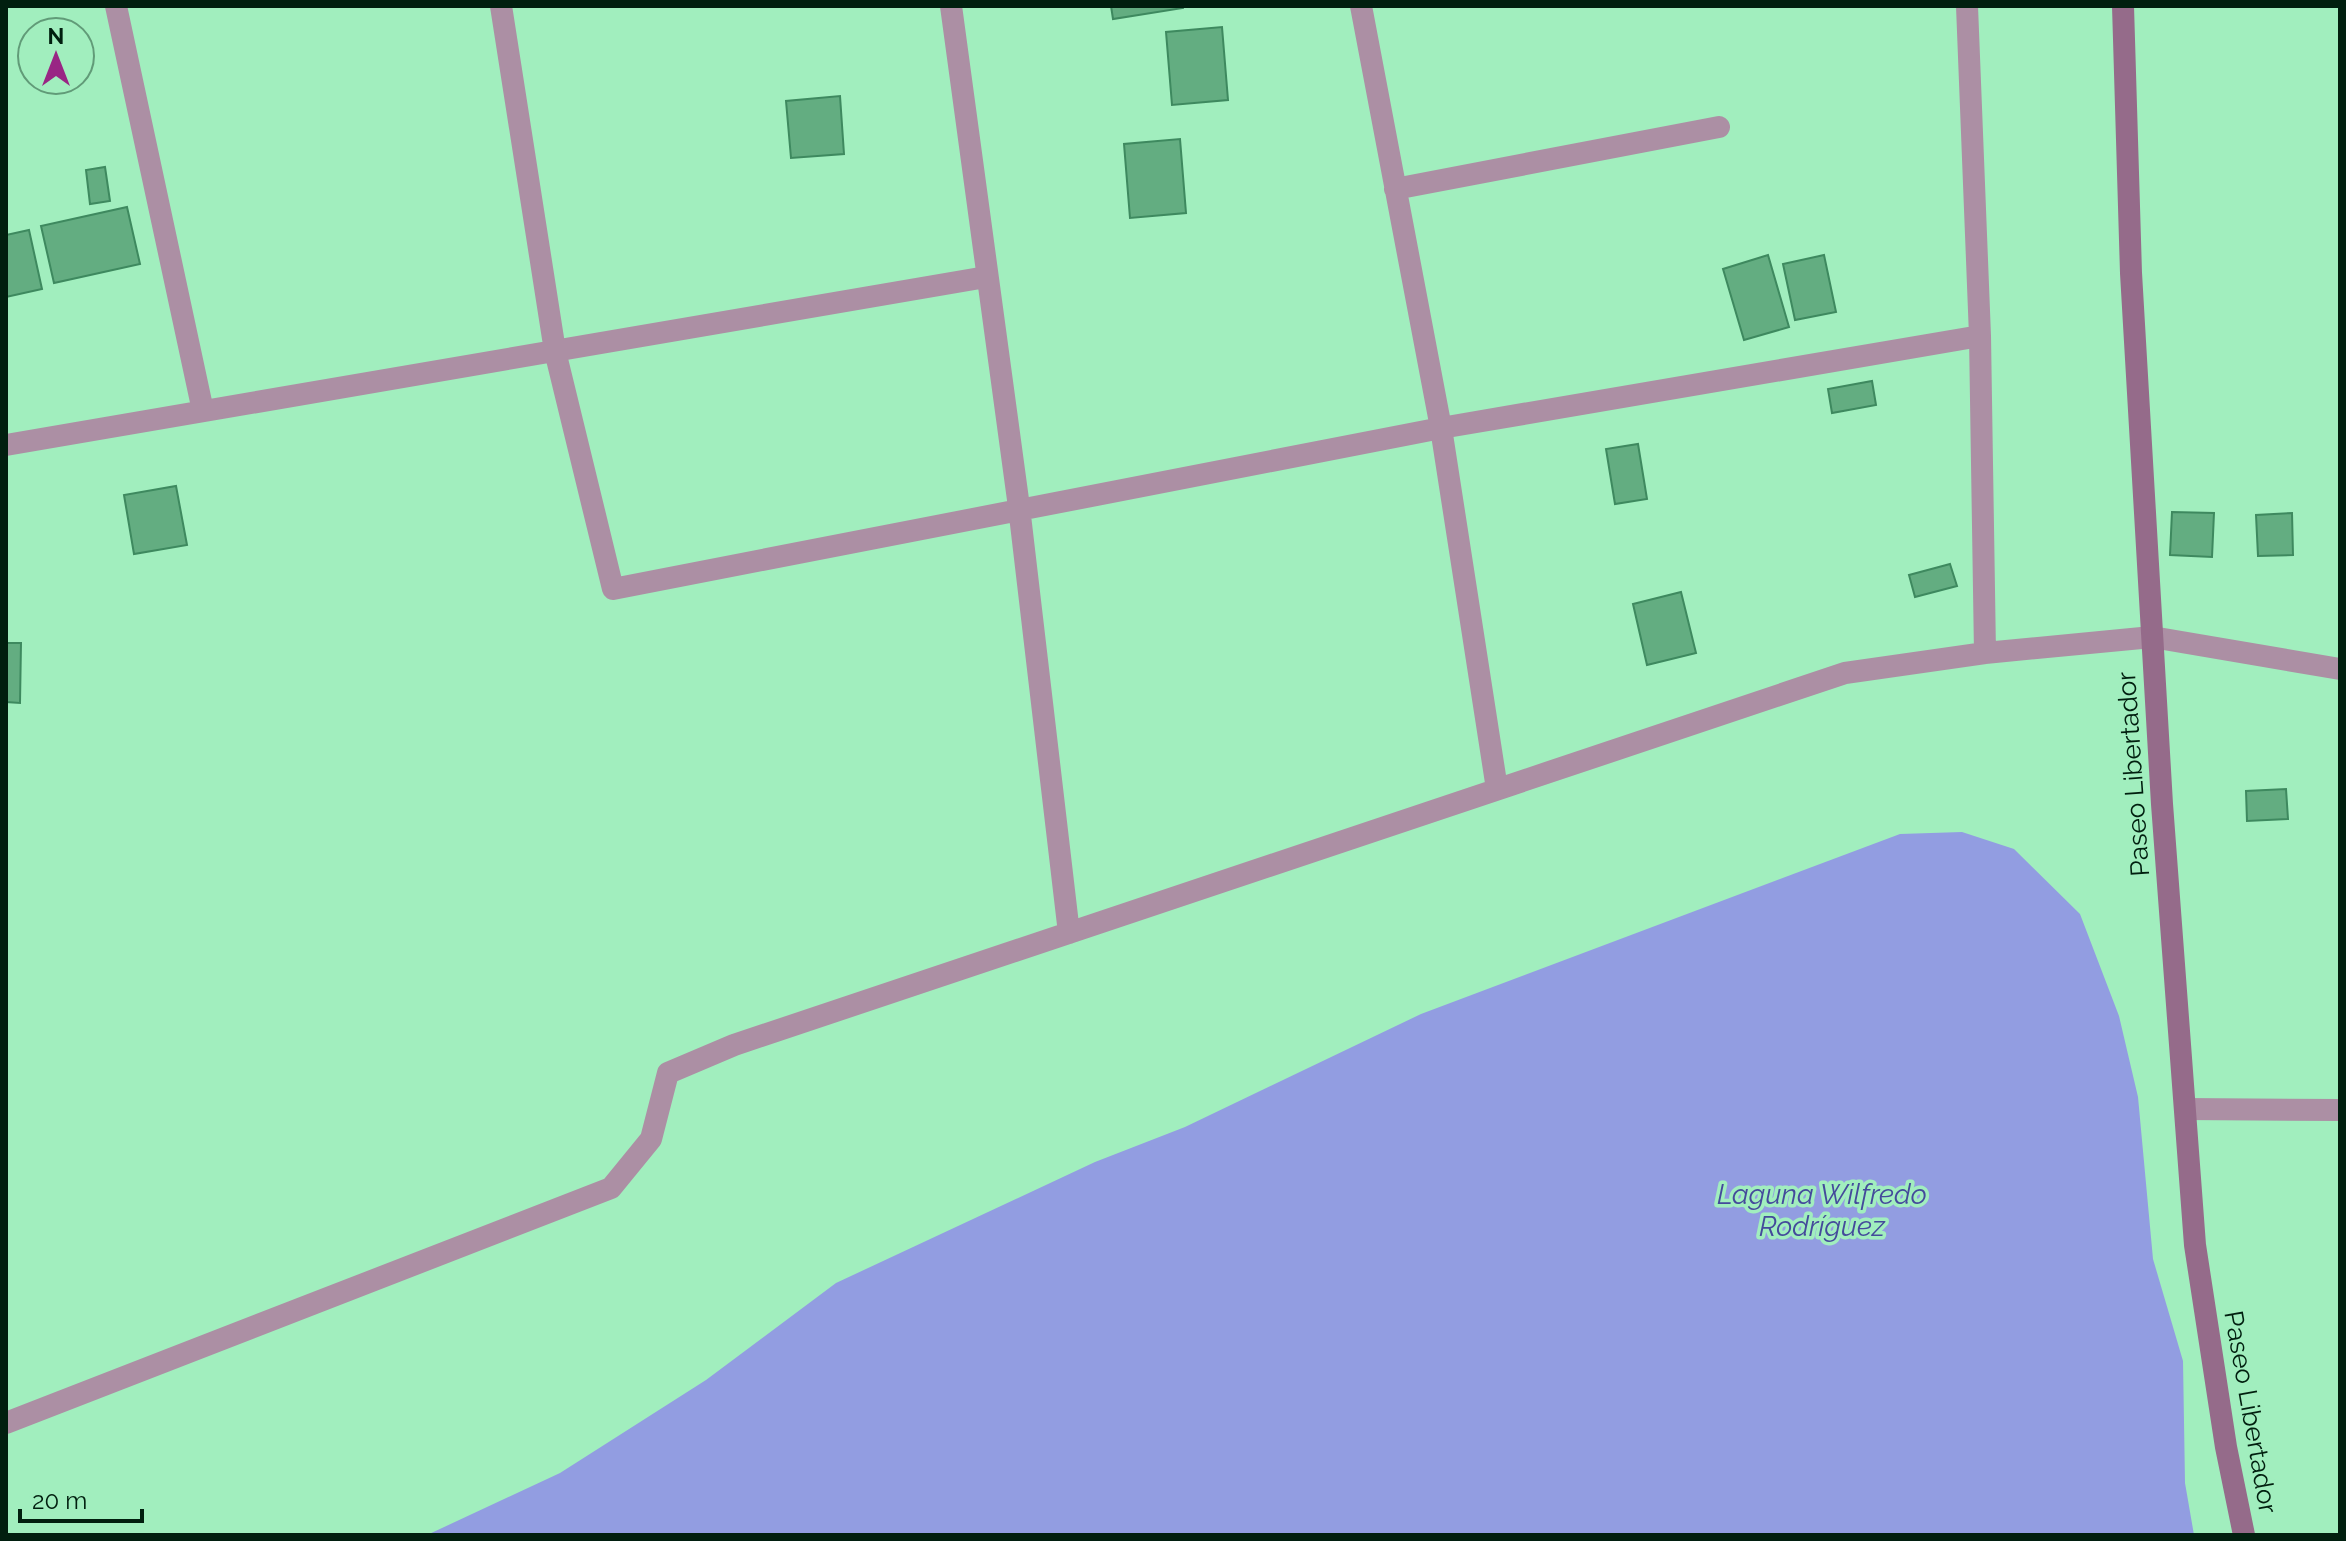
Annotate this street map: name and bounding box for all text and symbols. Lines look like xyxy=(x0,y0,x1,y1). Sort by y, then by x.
north arrow xyxy=(16,16,96,96)
text: N xyxy=(48,23,64,49)
street label: Paseo Libertador xyxy=(2111,671,2155,877)
water label: Laguna Wilfredo Rodríguez xyxy=(1717,1178,1927,1243)
street label: Paseo Libertador xyxy=(2218,1308,2284,1516)
scale bar xyxy=(20,1473,142,1523)
text: 20 m xyxy=(32,1486,87,1515)

